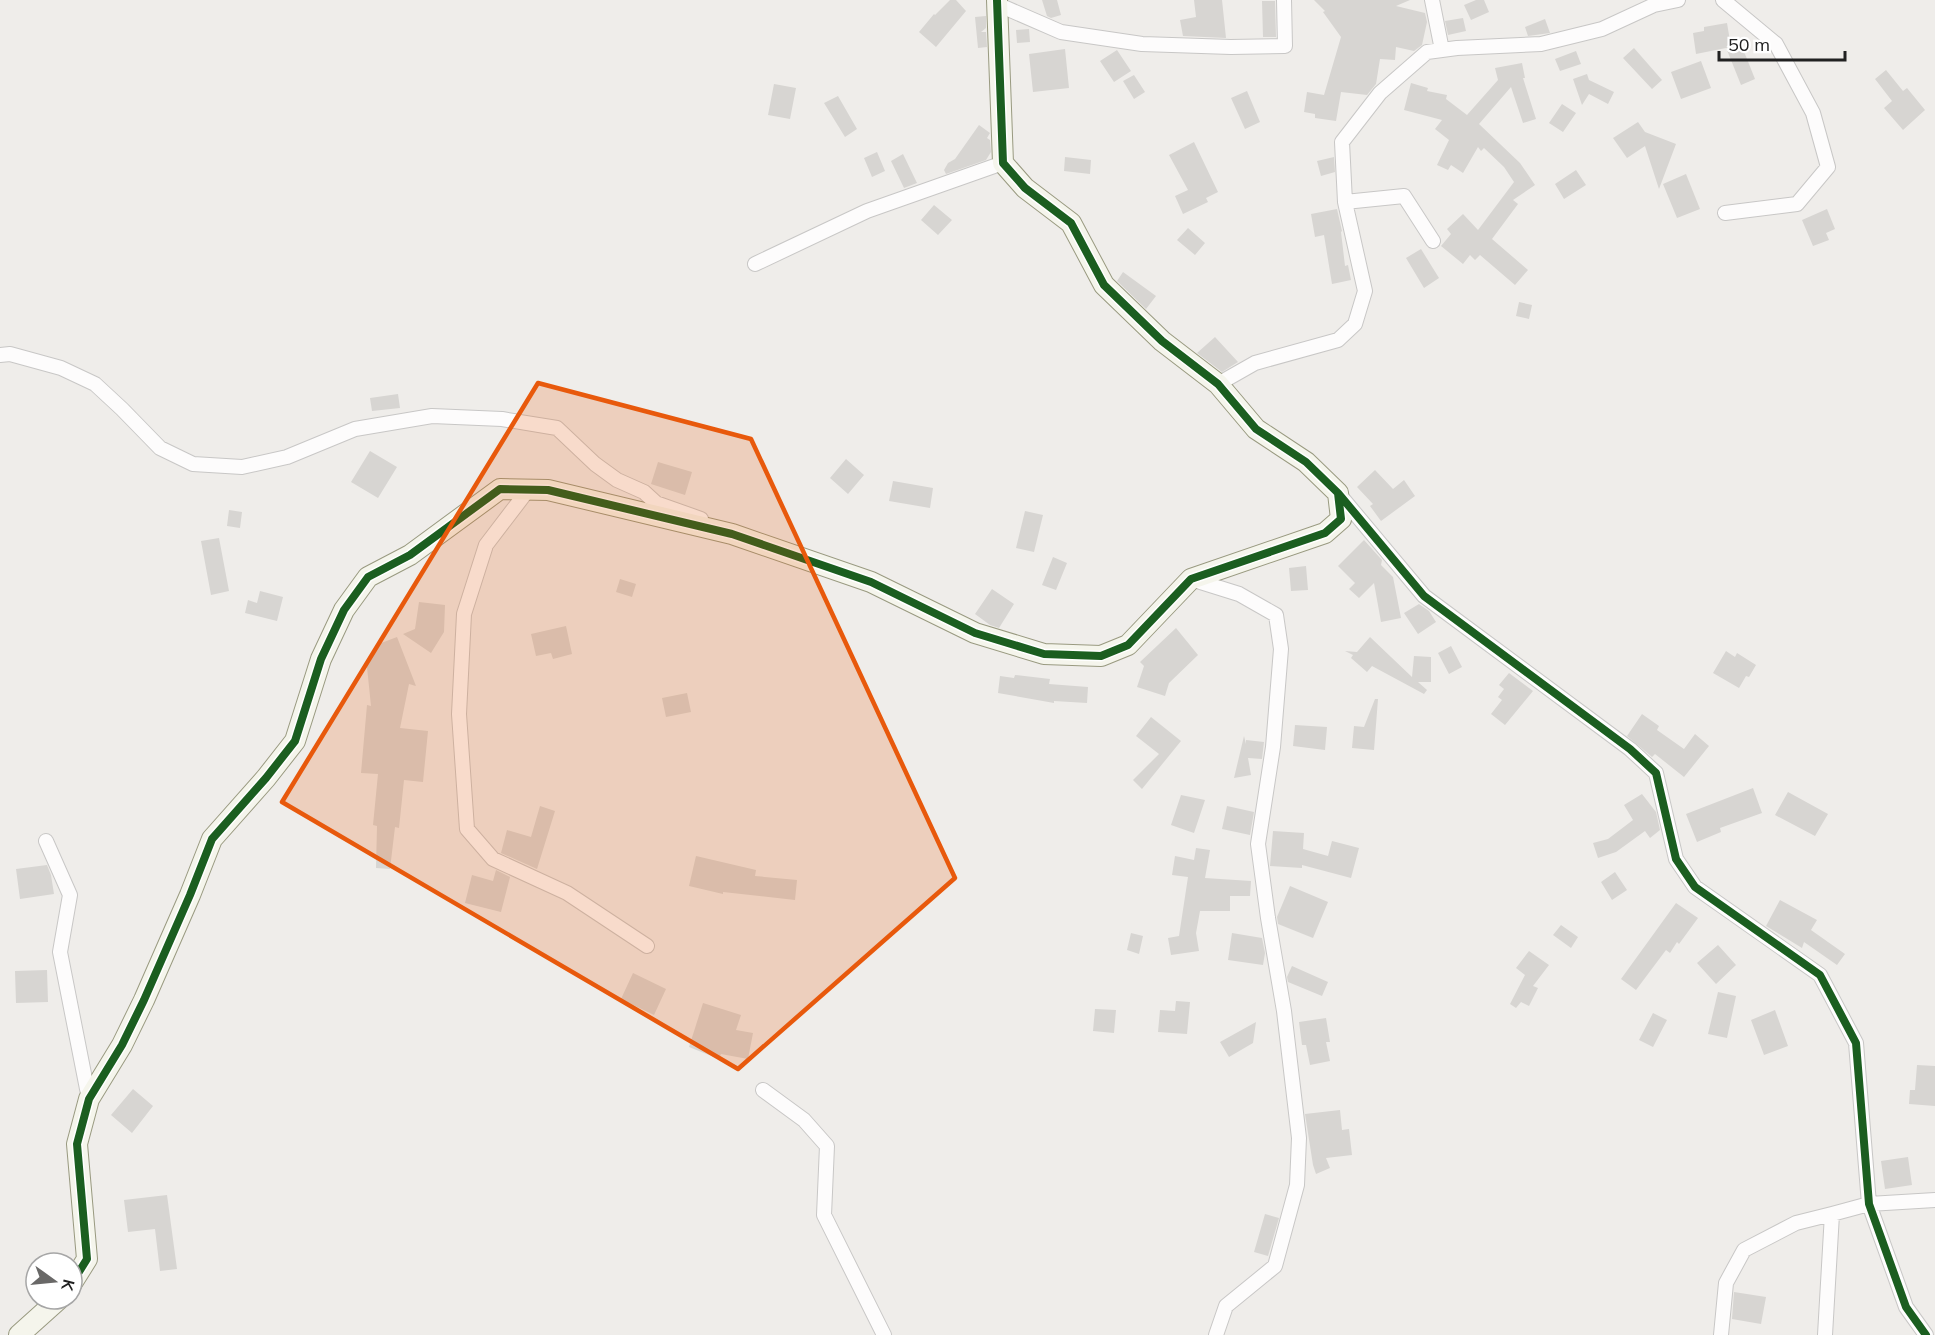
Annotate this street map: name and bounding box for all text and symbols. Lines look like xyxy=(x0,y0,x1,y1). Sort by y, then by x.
scale bar xyxy=(1719,24,1845,62)
text: 50 m xyxy=(1728,33,1770,56)
north arrow xyxy=(24,1251,84,1311)
text: K xyxy=(57,1277,80,1294)

